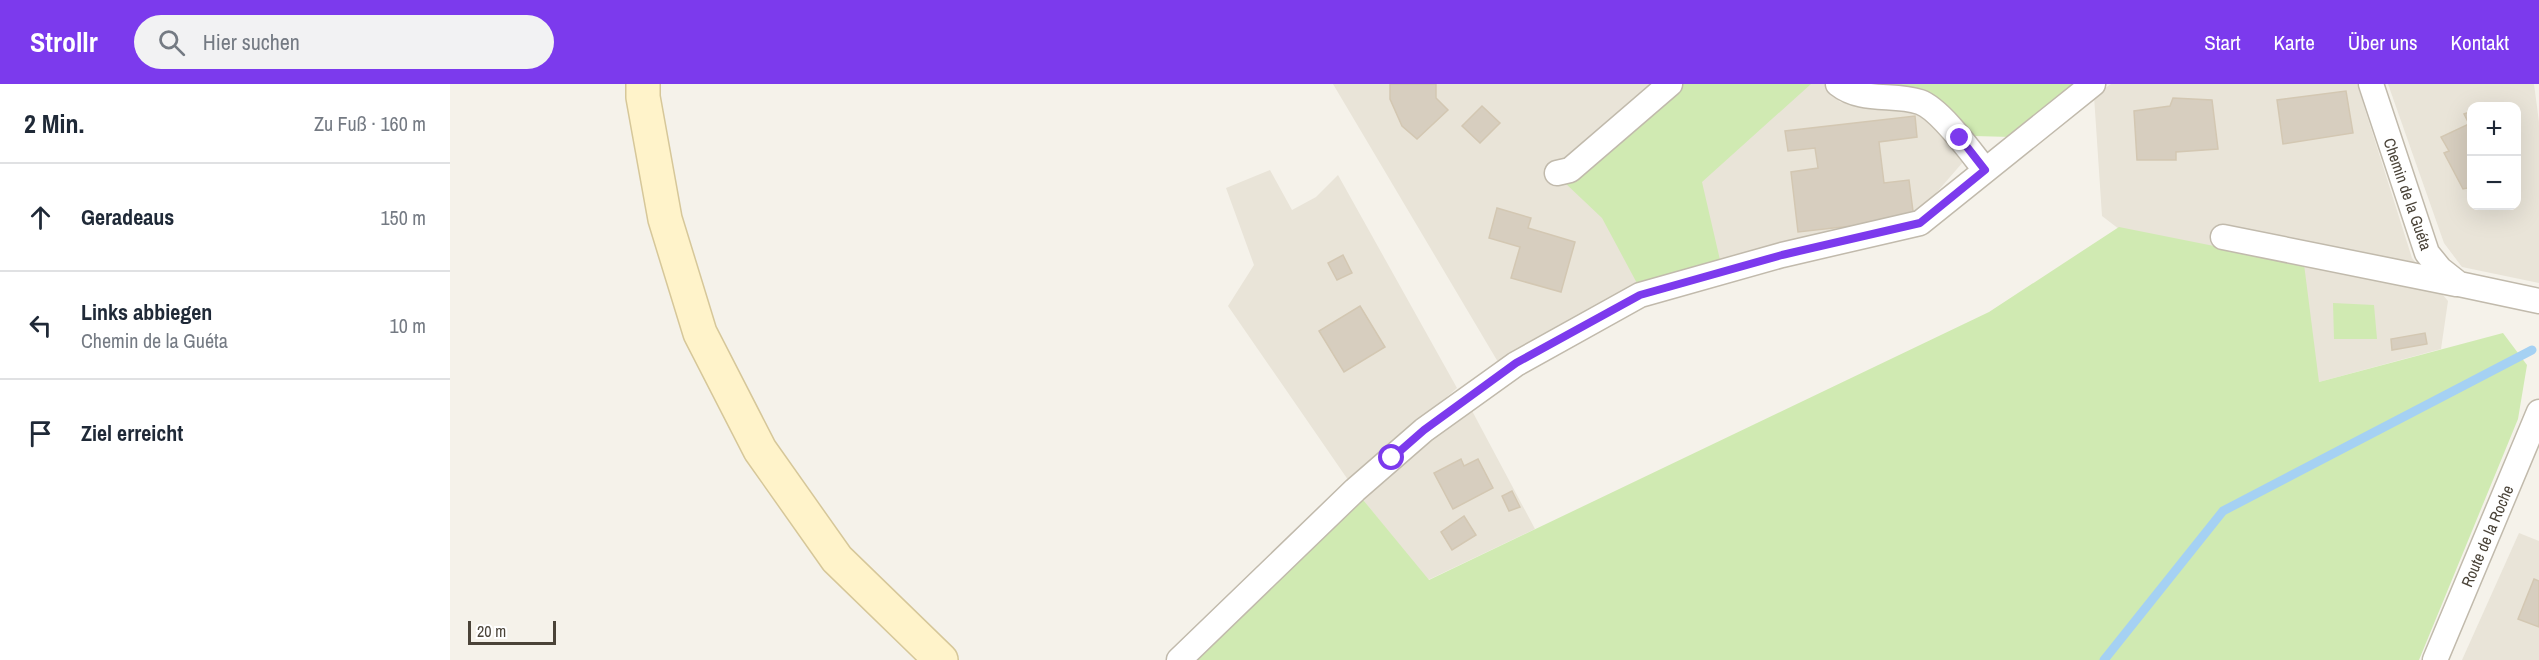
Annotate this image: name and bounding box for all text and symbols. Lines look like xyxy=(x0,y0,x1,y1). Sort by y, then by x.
search box xyxy=(134,15,554,69)
text: Strollr xyxy=(30,23,98,61)
icon: search xyxy=(155,26,188,59)
text: Hier suchen xyxy=(203,27,300,57)
text: Start xyxy=(2204,28,2241,57)
text: Karte xyxy=(2274,28,2315,57)
text: Über uns xyxy=(2348,28,2418,57)
text: Kontakt xyxy=(2451,28,2509,57)
map controls xyxy=(2467,102,2521,210)
button: + xyxy=(2467,102,2521,156)
text: 2 Min. xyxy=(24,106,84,141)
text: Zu Fuß · 160 m xyxy=(314,110,426,137)
route end xyxy=(1946,124,1972,150)
street label: Chemin de la Guéta xyxy=(2378,135,2438,254)
button: − xyxy=(2467,156,2521,210)
icon: ahead xyxy=(24,201,57,234)
text: Geradeaus xyxy=(81,202,174,232)
text: 150 m xyxy=(380,204,426,231)
text: Links abbiegen xyxy=(81,297,212,327)
icon: left xyxy=(24,309,57,342)
text: 10 m xyxy=(390,312,426,339)
text: Chemin de la Guéta xyxy=(81,327,228,354)
icon: arrive xyxy=(24,417,57,450)
text: Ziel erreicht xyxy=(81,418,183,448)
route start xyxy=(1378,444,1404,470)
street label: Route de la Roche xyxy=(2456,482,2518,590)
scale bar xyxy=(468,618,556,646)
text: 20 m xyxy=(477,620,506,642)

